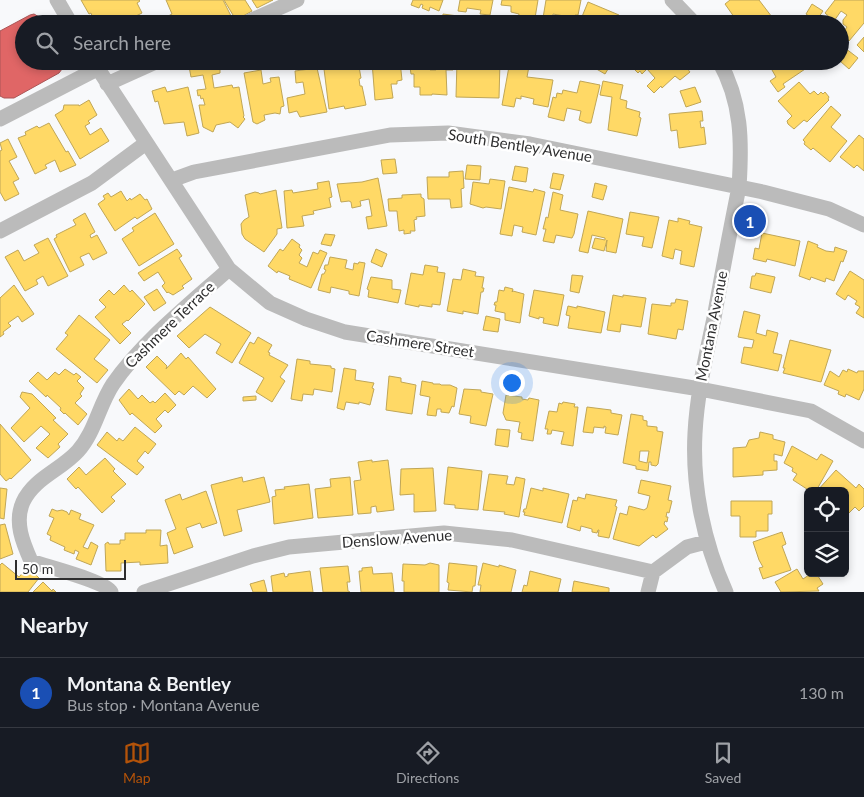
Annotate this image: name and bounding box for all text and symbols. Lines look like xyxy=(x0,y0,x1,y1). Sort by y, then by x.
search box xyxy=(15,15,849,70)
icon: search xyxy=(33,29,61,57)
text: Search here xyxy=(73,31,171,54)
street label: South Bentley Avenue xyxy=(447,125,593,165)
pin: 1 xyxy=(734,202,766,240)
street label: Montana Avenue xyxy=(691,269,731,383)
street label: Cashmere Terrace xyxy=(121,277,218,371)
street label: Cashmere Street xyxy=(365,326,476,361)
your location xyxy=(499,370,525,396)
map controls xyxy=(804,487,849,577)
button: locate xyxy=(804,487,849,532)
street label: Denslow Avenue xyxy=(341,525,453,551)
button: layers xyxy=(804,532,849,577)
scale bar xyxy=(15,557,126,580)
text: 50 m xyxy=(22,560,53,577)
text: Nearby xyxy=(20,612,88,637)
text: Montana & Bentley xyxy=(67,672,231,695)
text: 1 xyxy=(31,683,41,702)
text: 130 m xyxy=(799,683,844,702)
text: Bus stop · Montana Avenue xyxy=(67,695,260,714)
tab: Map xyxy=(123,739,151,786)
tab: Directions xyxy=(396,739,459,786)
tab: Saved xyxy=(705,739,741,786)

